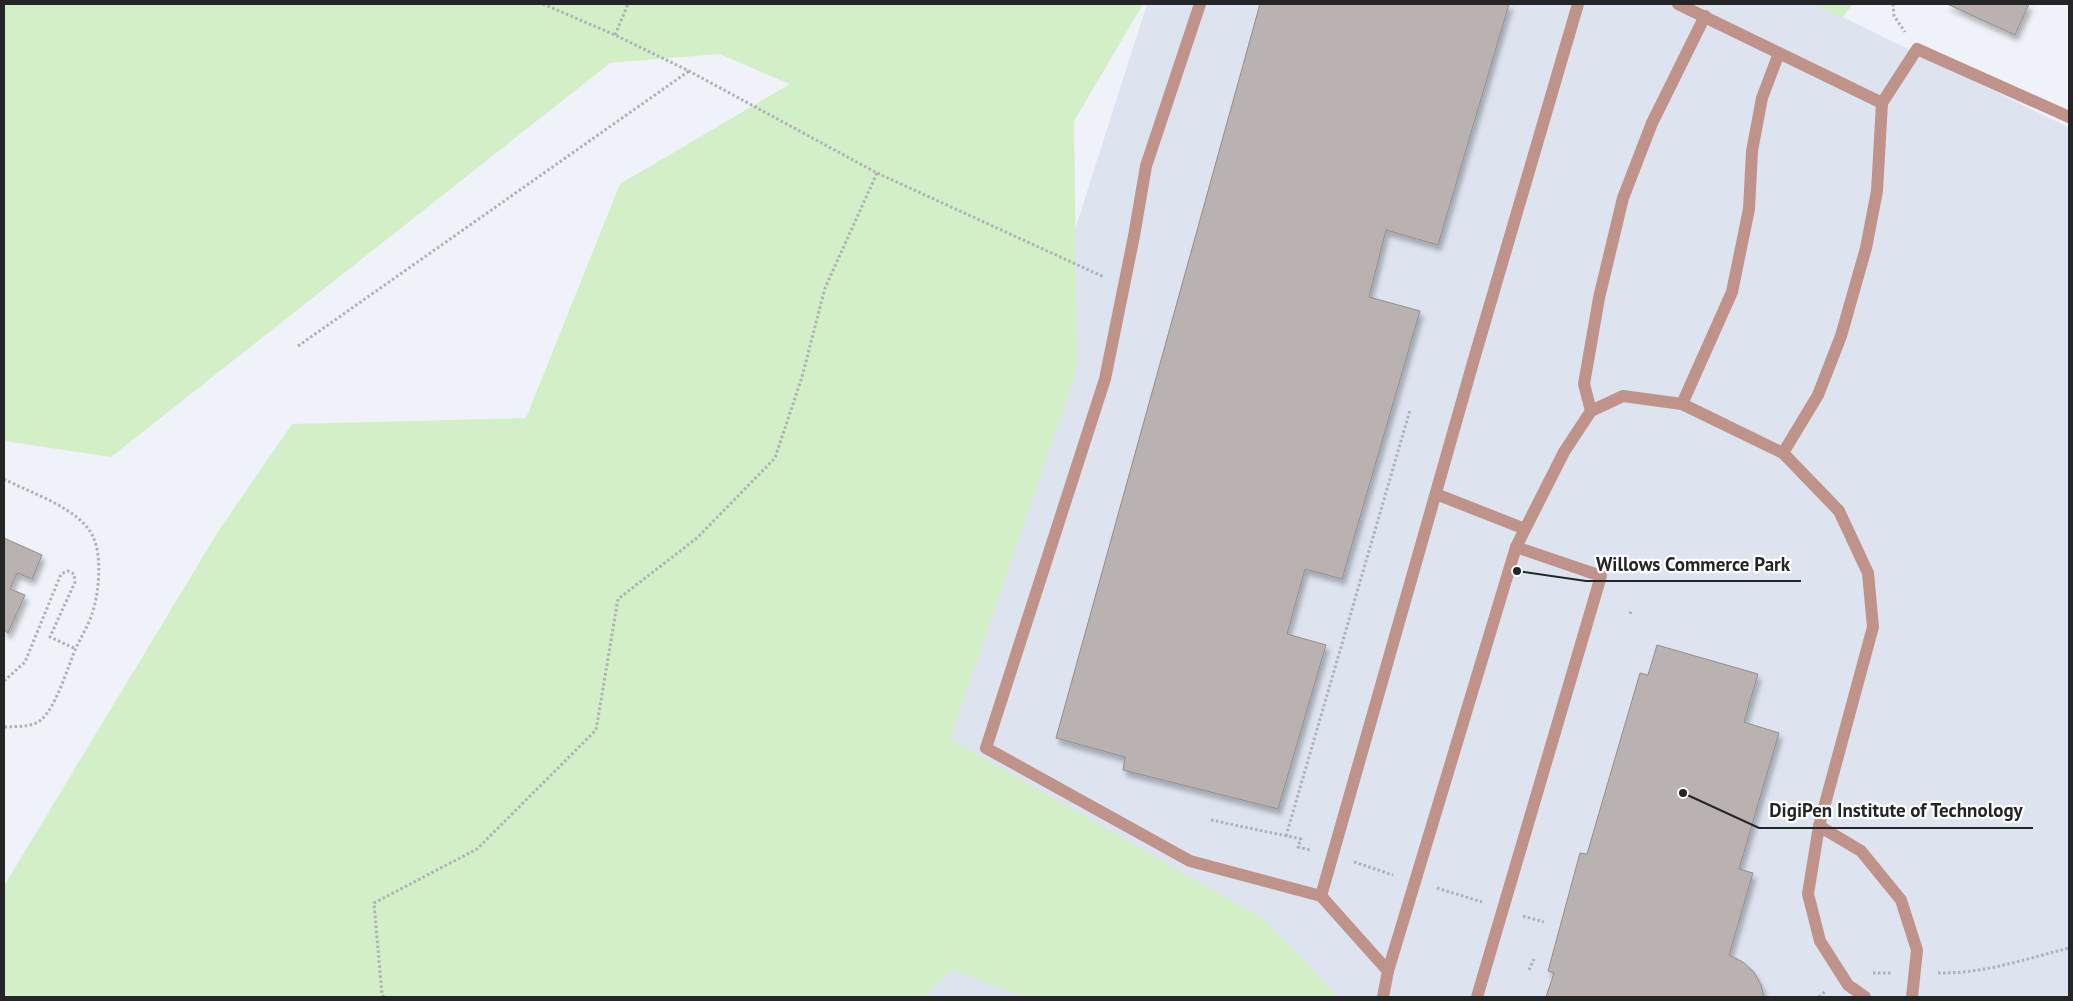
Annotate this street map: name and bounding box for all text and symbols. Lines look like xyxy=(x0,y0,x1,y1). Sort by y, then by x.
callout: Willows Commerce Park xyxy=(1586,547,1801,581)
text: Willows Commerce Park xyxy=(1596,552,1791,576)
callout: DigiPen Institute of Technology xyxy=(1759,794,2033,828)
text: DigiPen Institute of Technology xyxy=(1769,798,2024,822)

